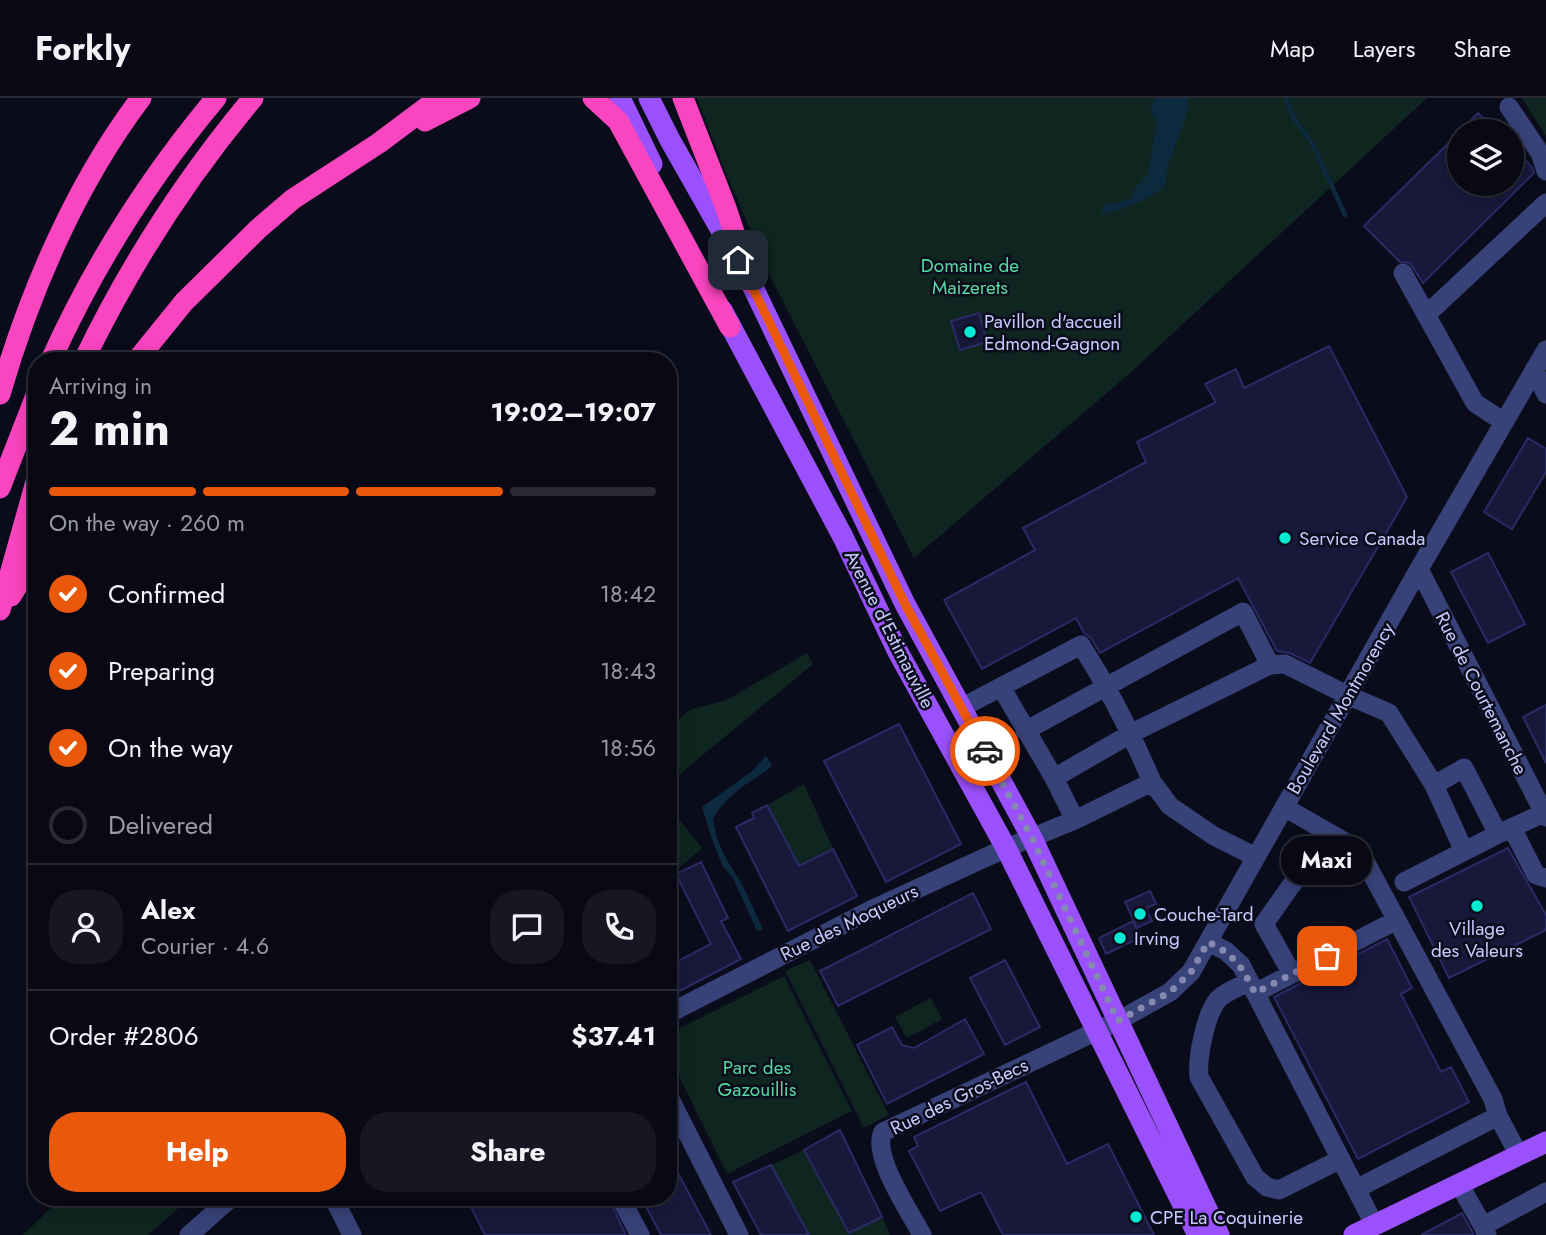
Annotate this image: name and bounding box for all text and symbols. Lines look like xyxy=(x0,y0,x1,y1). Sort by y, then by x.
text: Forkly xyxy=(35,25,130,72)
text: Map xyxy=(1270,31,1315,66)
text: Layers xyxy=(1353,31,1415,66)
text: Share xyxy=(1453,31,1511,66)
map controls xyxy=(1447,119,1524,196)
button: layers xyxy=(1447,119,1524,196)
pin xyxy=(708,230,768,290)
icon: home xyxy=(719,241,757,279)
park label: Domaine de Maizerets xyxy=(921,252,1019,301)
place label: Pavillon d'accueil Edmond-Gagnon xyxy=(984,308,1122,357)
marker: Pavillon d'accueil Edmond-Gagnon xyxy=(962,324,978,340)
text: Arriving in xyxy=(49,369,152,403)
text: 19:02–19:07 xyxy=(490,393,656,431)
text: 2 min xyxy=(49,396,170,462)
text: On the way · 260 m xyxy=(49,506,245,540)
place label: Service Canada xyxy=(1299,525,1425,552)
marker: Service Canada xyxy=(1277,530,1293,546)
street label: Avenue d'Estimauville xyxy=(838,545,941,713)
icon: check xyxy=(49,575,87,613)
text: Confirmed xyxy=(108,575,225,613)
text: 18:42 xyxy=(600,577,656,611)
street label: Rue de Courtemanche xyxy=(1429,607,1534,779)
street label: Boulevard Montmorency xyxy=(1280,617,1401,799)
icon: check xyxy=(49,652,87,690)
text: Preparing xyxy=(108,652,215,690)
text: 18:43 xyxy=(600,654,656,688)
courier xyxy=(950,716,1020,786)
icon: check xyxy=(49,729,87,767)
text: On the way xyxy=(108,729,233,767)
text: 18:56 xyxy=(600,731,656,765)
icon: car xyxy=(966,732,1004,770)
text: Delivered xyxy=(108,806,213,844)
callout: Maxi xyxy=(1282,837,1372,886)
text: Maxi xyxy=(1301,843,1352,877)
street label: Rue des Moqueurs xyxy=(776,877,923,968)
button: person xyxy=(49,890,123,964)
button: chat xyxy=(490,890,564,964)
button: phone xyxy=(582,890,656,964)
text: Alex xyxy=(141,891,195,929)
marker: Village des Valeurs xyxy=(1469,898,1485,914)
place label: Couche-Tard xyxy=(1154,901,1254,928)
marker: Couche-Tard xyxy=(1132,906,1148,922)
place label: Village des Valeurs xyxy=(1431,915,1523,964)
place label: Irving xyxy=(1134,925,1180,952)
pin xyxy=(1297,926,1357,986)
text: Courier · 4.6 xyxy=(141,929,269,963)
marker: Irving xyxy=(1112,930,1128,946)
icon: bag xyxy=(1308,937,1346,975)
text: Order #2806 xyxy=(49,1017,199,1055)
text: $37.41 xyxy=(571,1017,656,1055)
street label: Rue des Gros-Becs xyxy=(886,1051,1033,1142)
park label: Parc des Gazouillis xyxy=(718,1054,797,1103)
button: Help xyxy=(49,1112,346,1192)
button: Share xyxy=(360,1112,656,1192)
place label: CPE La Coquinerie xyxy=(1150,1204,1303,1231)
marker: CPE La Coquinerie xyxy=(1128,1209,1144,1225)

